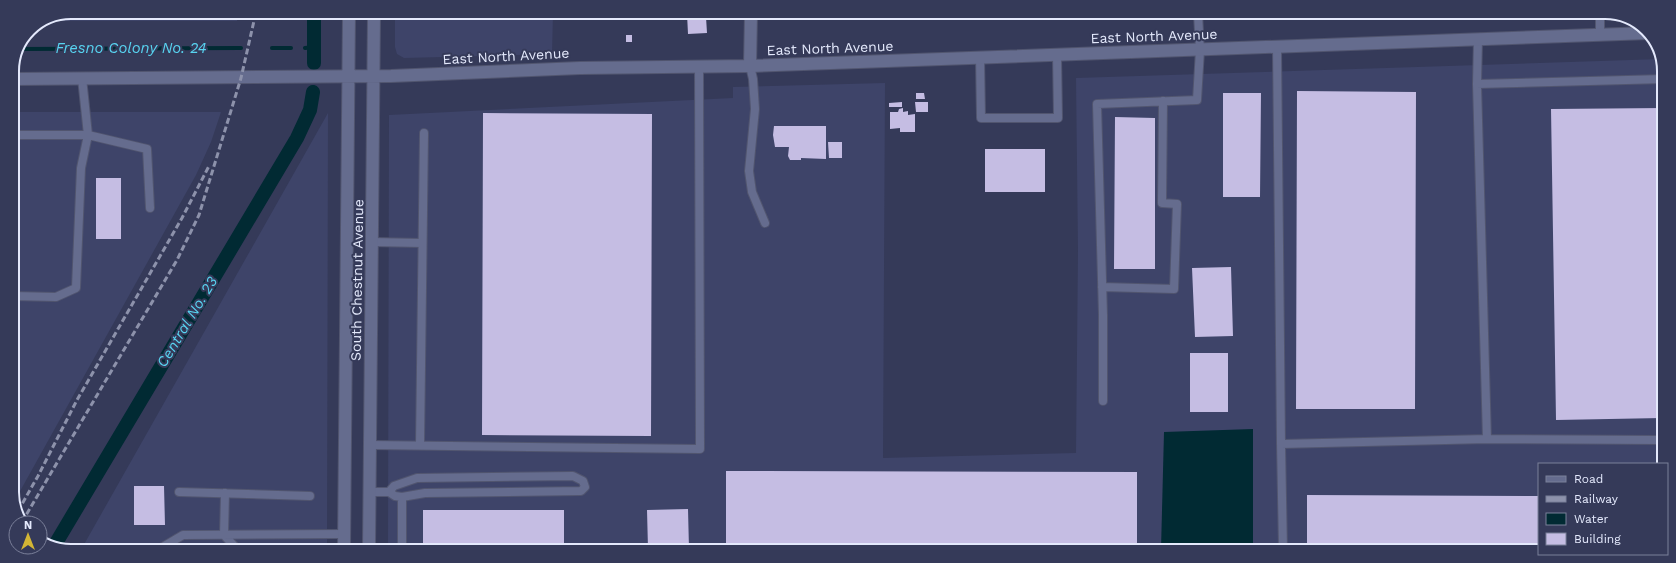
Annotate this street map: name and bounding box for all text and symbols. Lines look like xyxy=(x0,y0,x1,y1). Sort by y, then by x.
street label: East North Avenue xyxy=(1090,26,1218,46)
street label: East North Avenue xyxy=(766,38,894,58)
water label: Fresno Colony No. 24 xyxy=(55,39,207,57)
street label: East North Avenue xyxy=(442,45,570,67)
street label: South Chestnut Avenue xyxy=(348,199,366,361)
water label: Central No. 23 xyxy=(153,273,221,371)
legend xyxy=(1538,463,1668,555)
text: Road xyxy=(1574,472,1603,486)
text: Railway xyxy=(1574,492,1619,506)
text: Water xyxy=(1574,512,1609,526)
north arrow xyxy=(8,515,48,555)
text: N xyxy=(24,519,32,532)
text: Building xyxy=(1574,532,1621,546)

